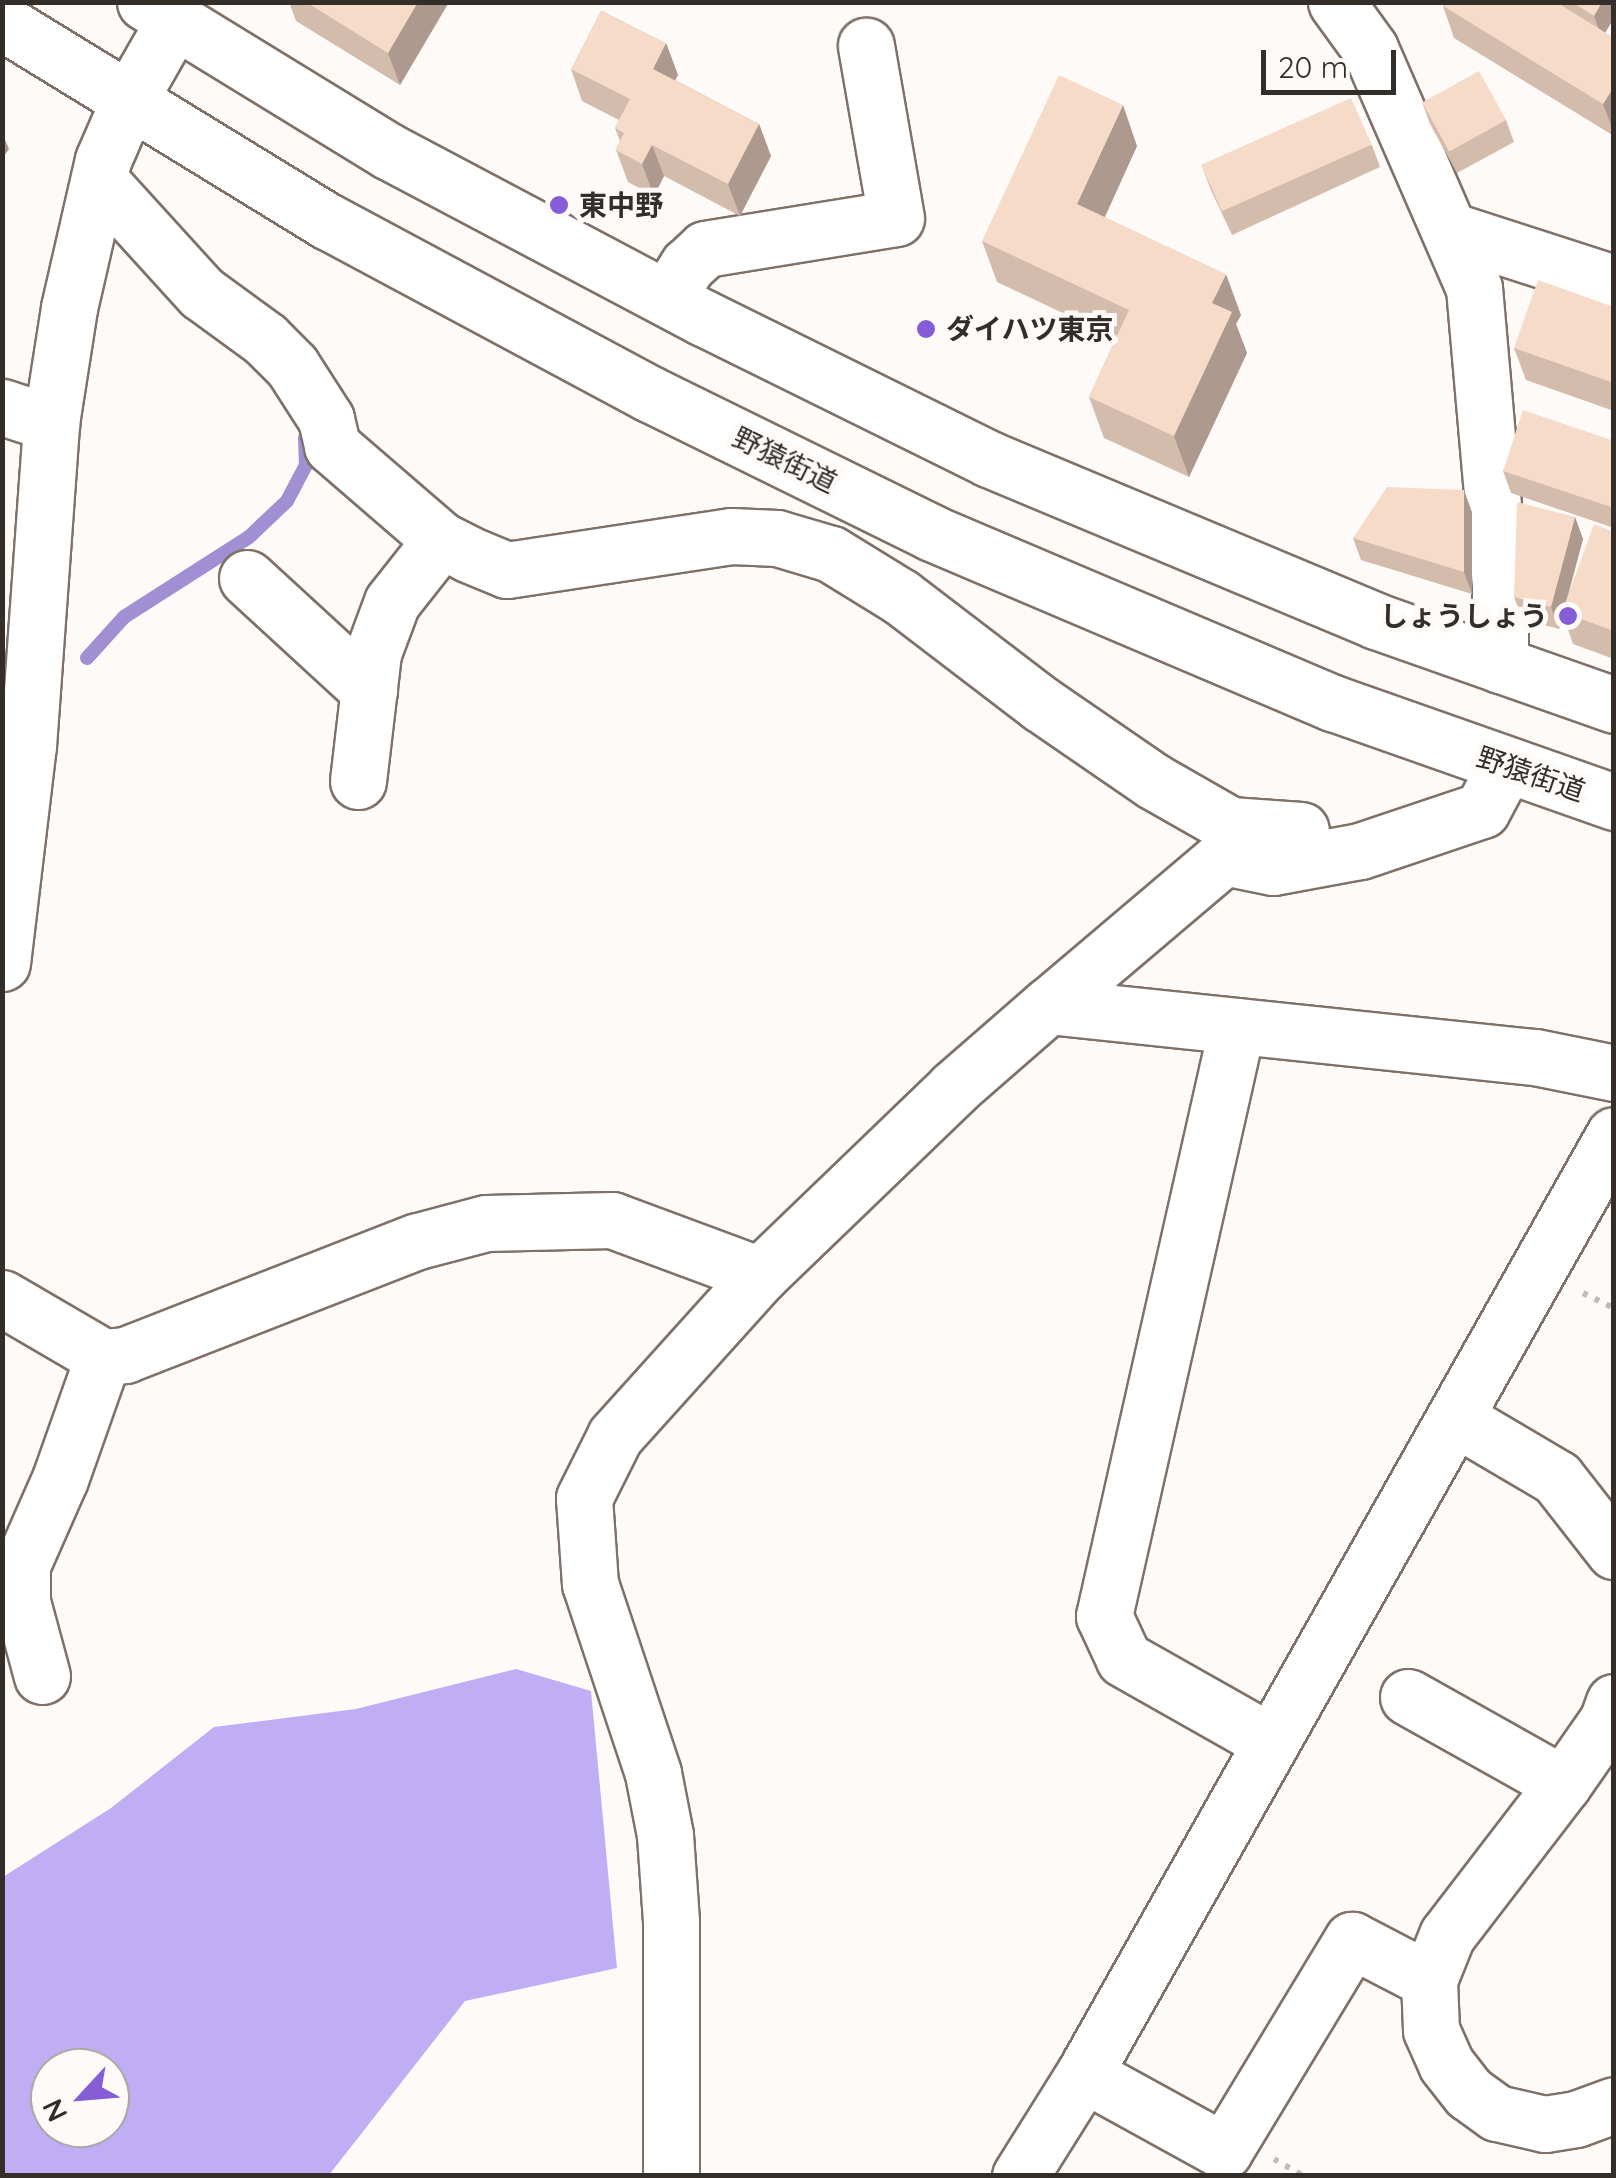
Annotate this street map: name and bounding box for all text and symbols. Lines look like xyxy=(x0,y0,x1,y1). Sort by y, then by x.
scale bar xyxy=(1266,30,1401,92)
text: 20 m xyxy=(1278,48,1348,86)
place label: 東中野 xyxy=(579,188,663,222)
marker: 東中野 xyxy=(548,194,570,216)
place label: ダイハツ東京 xyxy=(946,312,1114,346)
marker: ダイハツ東京 xyxy=(915,318,937,340)
street label: 野猿街道 xyxy=(727,420,843,500)
place label: しょうしょう xyxy=(1380,599,1548,633)
marker: しょうしょう xyxy=(1557,605,1579,627)
street label: 野猿街道 xyxy=(1473,740,1589,808)
north arrow xyxy=(30,2048,130,2148)
text: N xyxy=(34,2094,75,2127)

